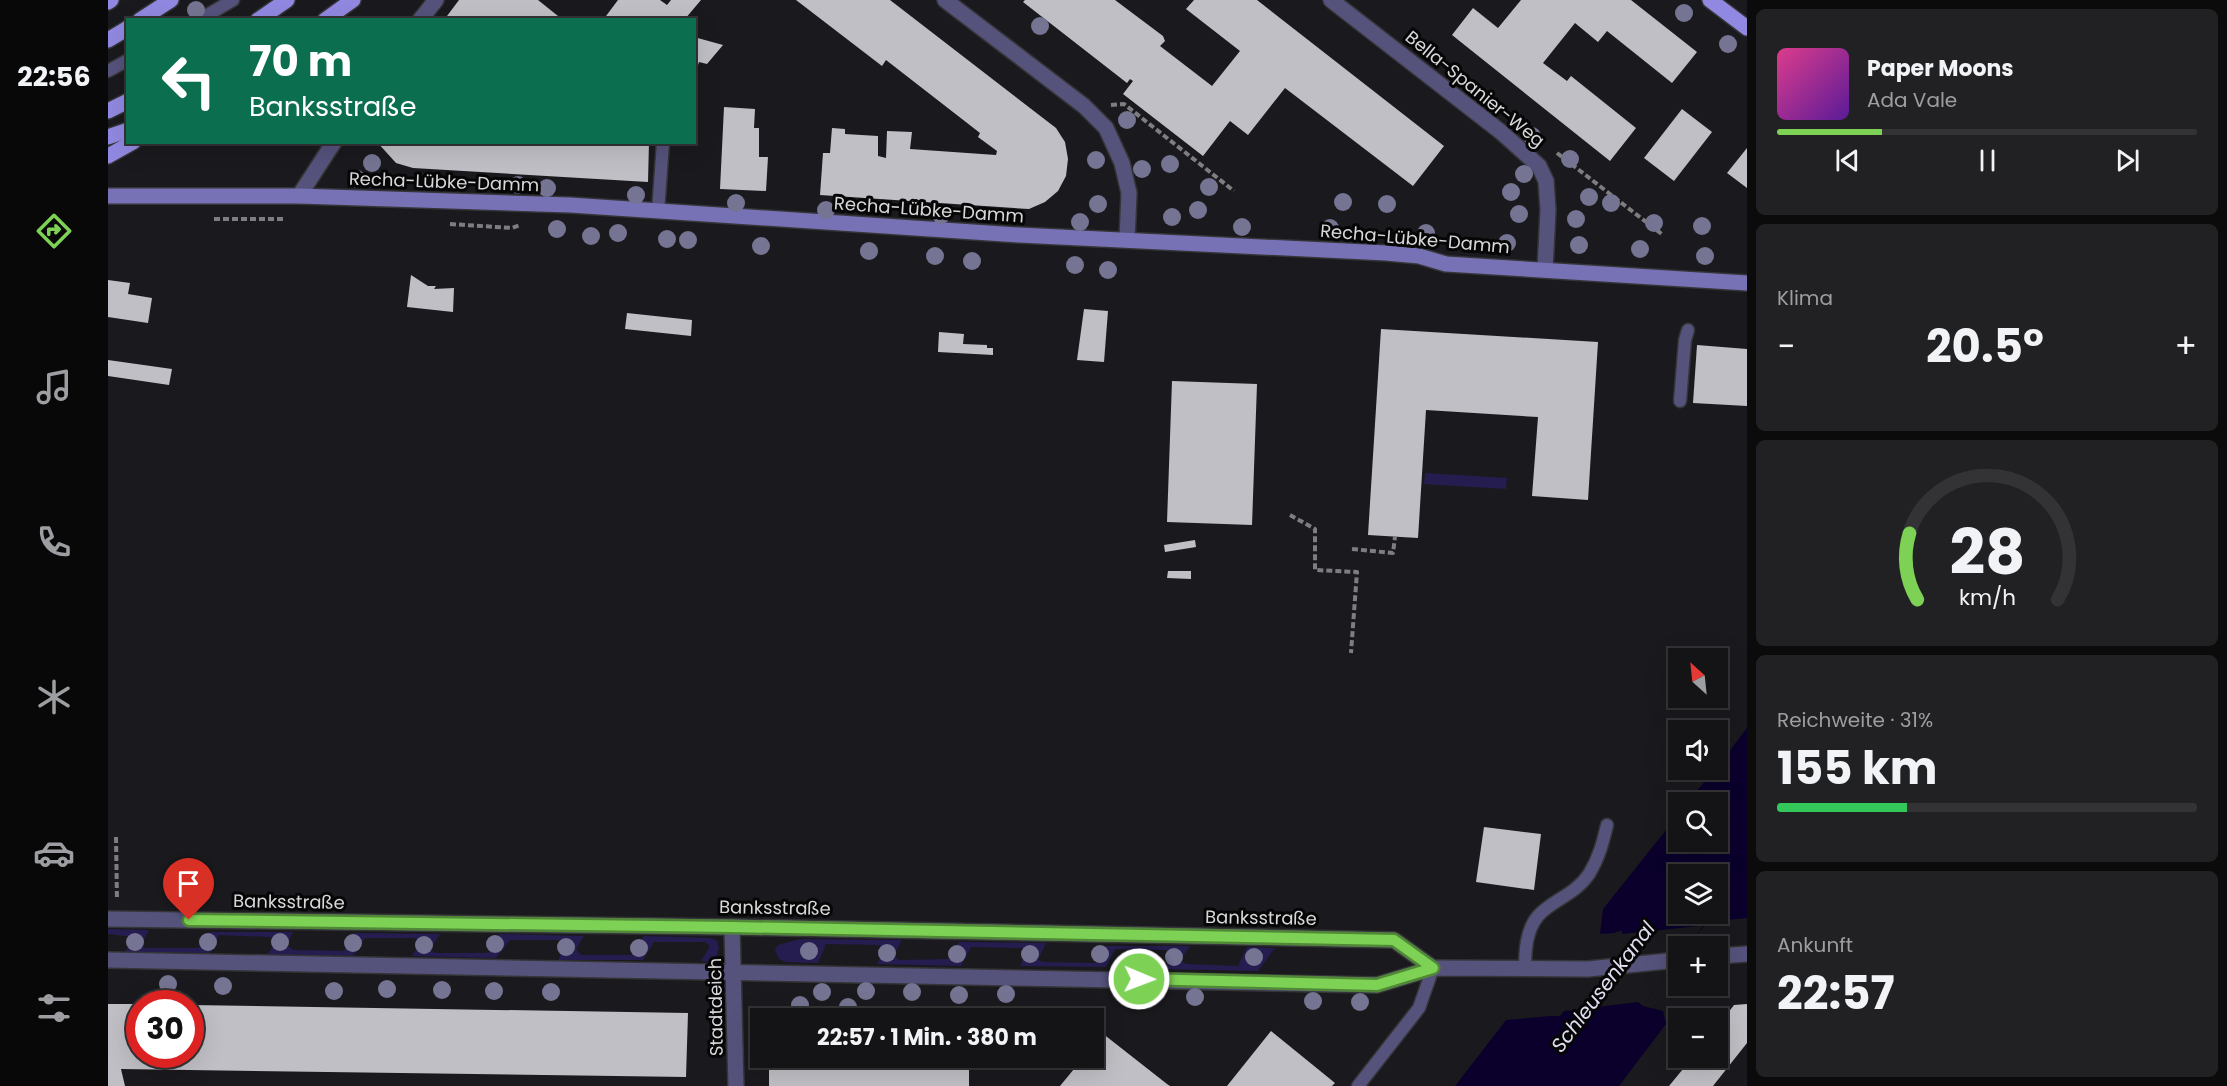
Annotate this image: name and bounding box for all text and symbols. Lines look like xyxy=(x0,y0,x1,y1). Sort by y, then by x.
street label: Bella-Spanier-Weg xyxy=(1400,25,1550,153)
text: 70 m xyxy=(249,32,352,91)
icon: left xyxy=(150,42,228,120)
text: Paper Moons xyxy=(1867,53,2014,84)
text: 22:56 xyxy=(17,58,91,95)
text: Ada Vale xyxy=(1867,86,1957,114)
text: Banksstraße xyxy=(249,88,416,125)
icon: previous xyxy=(1831,144,1864,177)
icon: pause xyxy=(1971,144,2004,177)
icon: next xyxy=(2111,144,2144,177)
street label: Recha-Lübke-Damm xyxy=(348,166,540,197)
street label: Recha-Lübke-Damm xyxy=(833,190,1025,229)
icon: directions xyxy=(33,210,75,252)
street label: Recha-Lübke-Damm xyxy=(1319,218,1511,259)
text: Klima xyxy=(1777,284,1833,312)
text: 20.5° xyxy=(1926,315,2044,378)
text: − xyxy=(1777,323,1795,370)
text: + xyxy=(2174,323,2197,370)
icon: music xyxy=(33,366,75,408)
text: 28 xyxy=(1949,508,2025,596)
icon: phone xyxy=(33,521,75,563)
text: km/h xyxy=(1958,582,2016,613)
north arrow xyxy=(1668,648,1728,708)
map controls xyxy=(1668,648,1728,1068)
icon: climate xyxy=(33,676,75,718)
text: Reichweite · 31% xyxy=(1777,706,1933,734)
button: sound xyxy=(1668,720,1728,780)
text: 155 km xyxy=(1777,737,1937,800)
button: search xyxy=(1668,792,1728,852)
icon: car xyxy=(33,832,75,874)
pin xyxy=(163,858,214,920)
button: layers xyxy=(1668,864,1728,924)
icon: arrive xyxy=(172,867,205,900)
street label: Banksstraße xyxy=(233,888,345,915)
street label: Banksstraße xyxy=(719,894,831,921)
street label: Banksstraße xyxy=(1205,904,1317,931)
water label: Schleusenkanal xyxy=(1544,916,1662,1058)
text: Ankunft xyxy=(1777,931,1853,959)
button: + xyxy=(1668,936,1728,996)
position arrow xyxy=(1107,947,1171,1011)
street label: Stadtdeich xyxy=(702,958,729,1056)
text: 22:57 xyxy=(1777,962,1895,1025)
icon: filters xyxy=(33,987,75,1029)
speed limit sign: 30 xyxy=(126,990,204,1068)
button: − xyxy=(1668,1008,1728,1068)
text: 22:57 · 1 Min. · 380 m xyxy=(817,1022,1037,1053)

